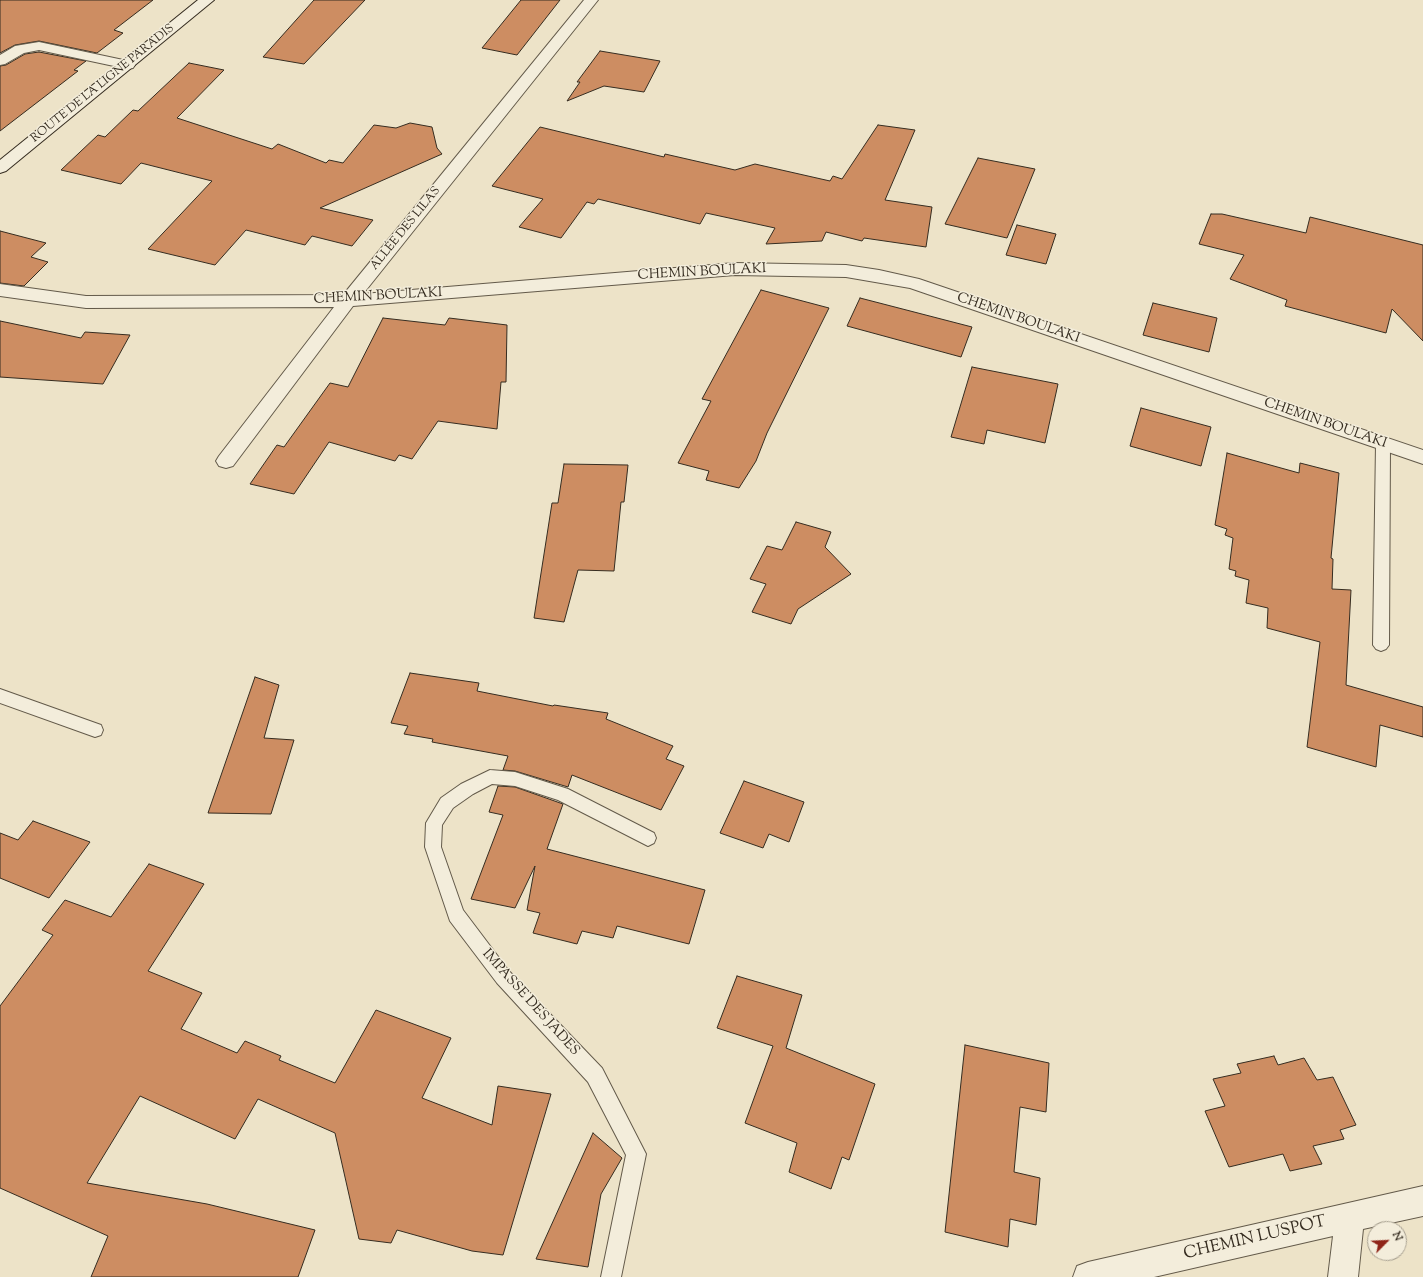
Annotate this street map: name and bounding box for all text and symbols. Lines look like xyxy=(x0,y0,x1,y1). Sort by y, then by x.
street label: ROUTE DE LA LIGNE PARADIS xyxy=(28,22,178,146)
street label: ALLÉE DES LILAS xyxy=(368,185,444,273)
street label: CHEMIN BOULAKI xyxy=(637,261,767,285)
street label: CHEMIN BOULAKI xyxy=(313,285,443,309)
street label: CHEMIN BOULAKI xyxy=(954,290,1082,348)
street label: CHEMIN BOULAKI xyxy=(1261,395,1389,453)
street label: IMPASSE DES JADES xyxy=(478,946,582,1060)
street label: CHEMIN LUSPOT xyxy=(1182,1213,1328,1265)
north arrow xyxy=(1367,1221,1407,1261)
text: N xyxy=(1388,1229,1406,1244)

